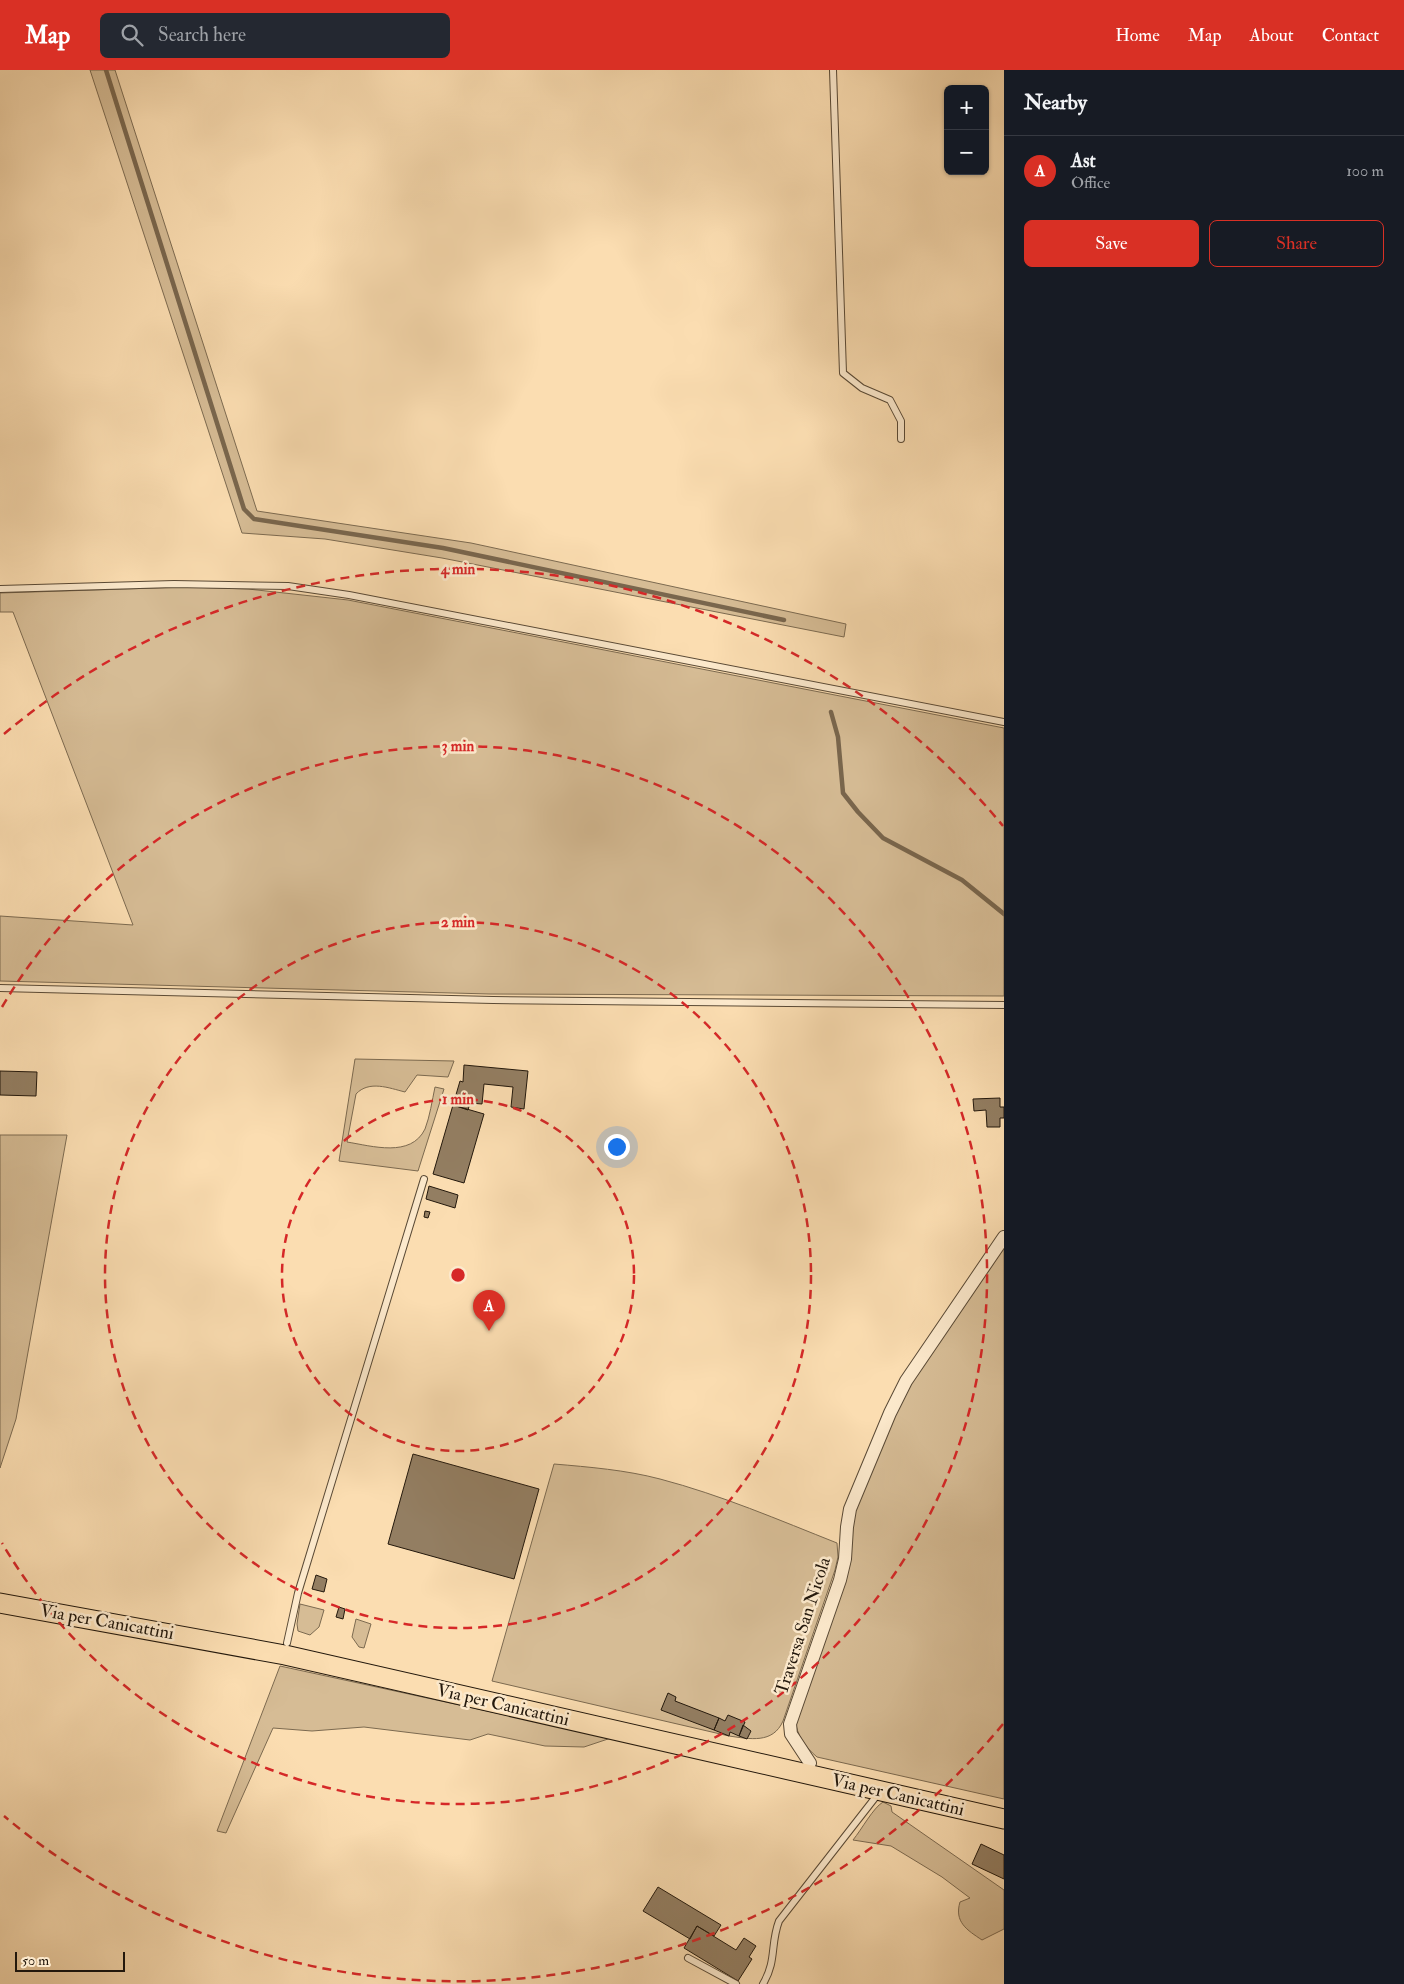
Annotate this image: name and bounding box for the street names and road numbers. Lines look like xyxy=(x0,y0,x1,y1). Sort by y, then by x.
street label: Traversa San Nicola xyxy=(770,1554,836,1698)
street label: Via per Canicattini xyxy=(38,1599,176,1645)
street label: Via per Canicattini xyxy=(434,1679,572,1731)
street label: Via per Canicattini xyxy=(829,1769,967,1821)

